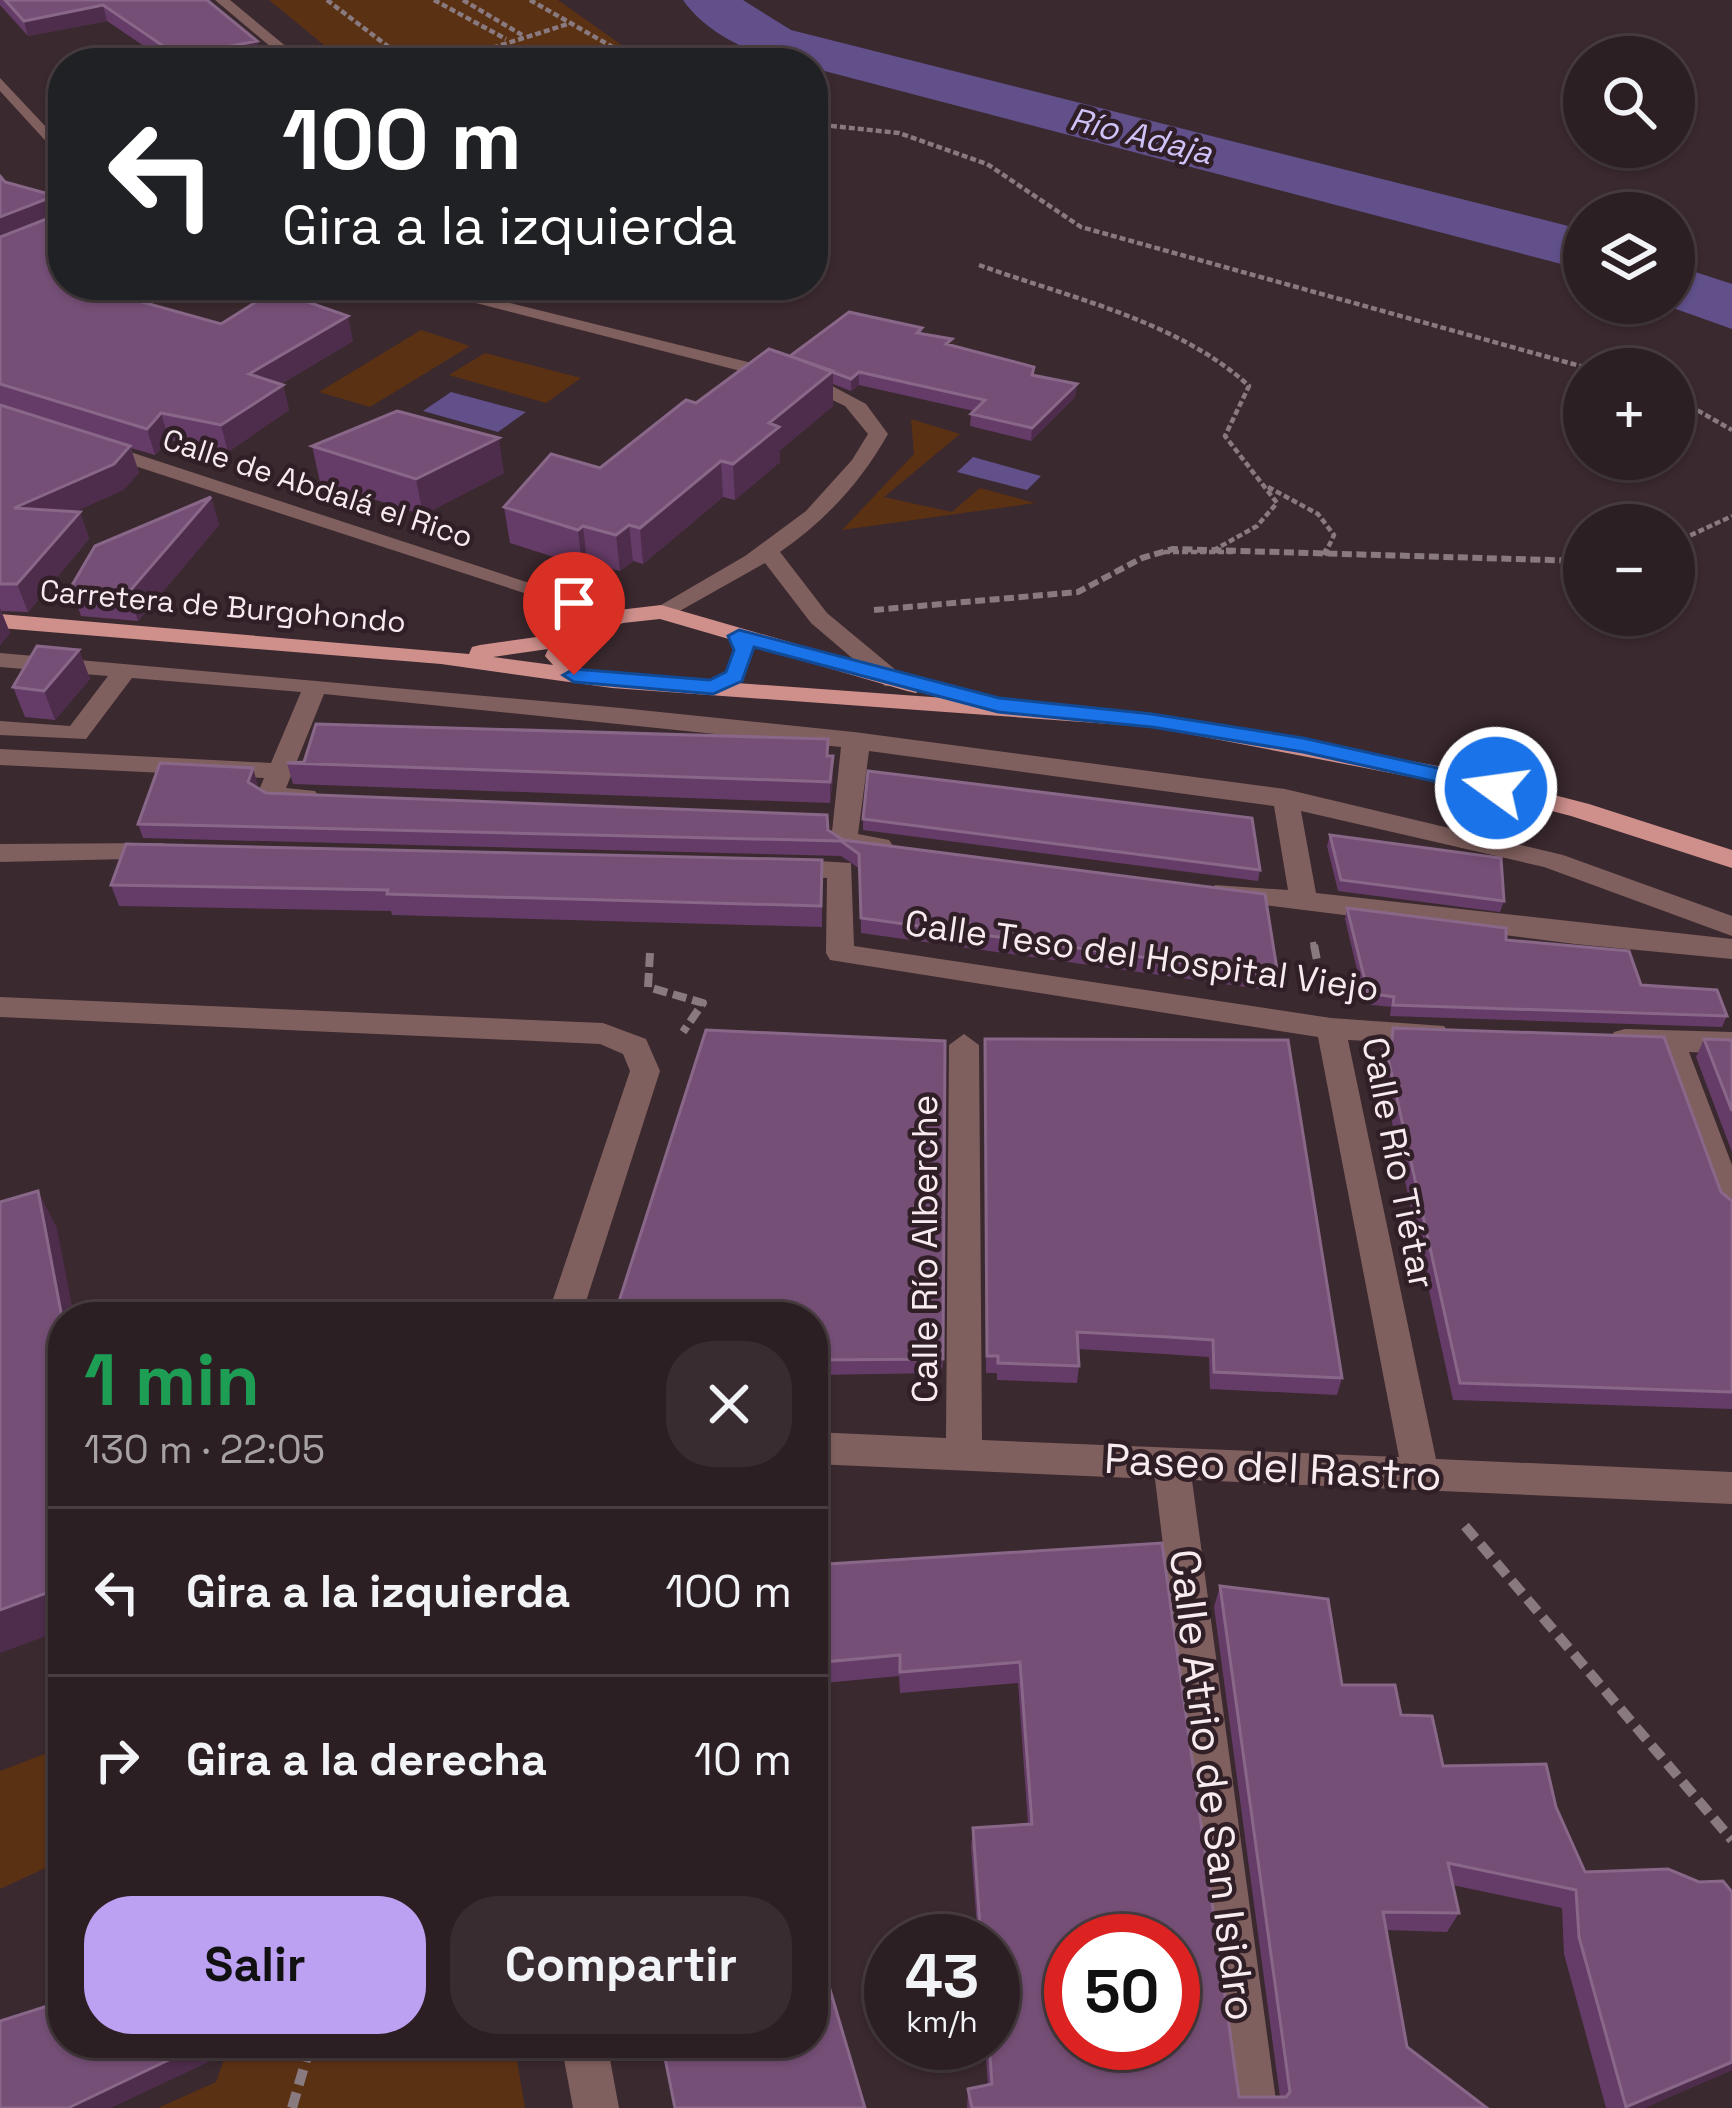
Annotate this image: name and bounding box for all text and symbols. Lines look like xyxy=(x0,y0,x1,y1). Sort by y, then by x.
map controls xyxy=(1563,36,1695,636)
button: search xyxy=(1563,36,1695,168)
text: 100 m xyxy=(282,86,522,194)
icon: left xyxy=(84,96,240,252)
water label: Río Adaja xyxy=(1065,98,1218,174)
text: Gira a la izquierda xyxy=(282,191,737,260)
button: layers xyxy=(1563,192,1695,324)
button: + xyxy=(1563,348,1695,480)
street label: Calle de Abdalá el Rico xyxy=(158,419,478,557)
button: − xyxy=(1563,504,1695,636)
pin xyxy=(523,552,625,675)
icon: arrive xyxy=(541,570,607,636)
street label: Carretera de Burgohondo xyxy=(38,571,408,641)
position arrow xyxy=(1433,725,1559,851)
street label: Calle Teso del Hospital Viejo xyxy=(902,900,1382,1012)
street label: Calle Río Tiétar xyxy=(1351,1033,1445,1293)
street label: Calle Río Alberche xyxy=(902,1095,948,1403)
text: 1 min xyxy=(84,1334,260,1426)
button: close xyxy=(666,1341,792,1467)
text: 130 m · 22:05 xyxy=(84,1425,325,1474)
street label: Paseo del Rastro xyxy=(1103,1432,1443,1502)
street label: Calle Atrio de San Isidro xyxy=(1158,1546,1268,2024)
icon: left xyxy=(84,1559,150,1625)
text: Gira a la izquierda xyxy=(186,1563,570,1620)
text: 100 m xyxy=(665,1563,792,1620)
icon: right xyxy=(84,1727,150,1793)
text: Gira a la derecha xyxy=(186,1731,547,1788)
text: 10 m xyxy=(694,1731,792,1788)
button: Salir xyxy=(84,1896,426,2034)
button: Compartir xyxy=(450,1896,792,2034)
speed limit sign: 50 xyxy=(1044,1914,1200,2070)
text: 43 xyxy=(905,1938,979,2015)
text: km/h xyxy=(906,2002,978,2041)

